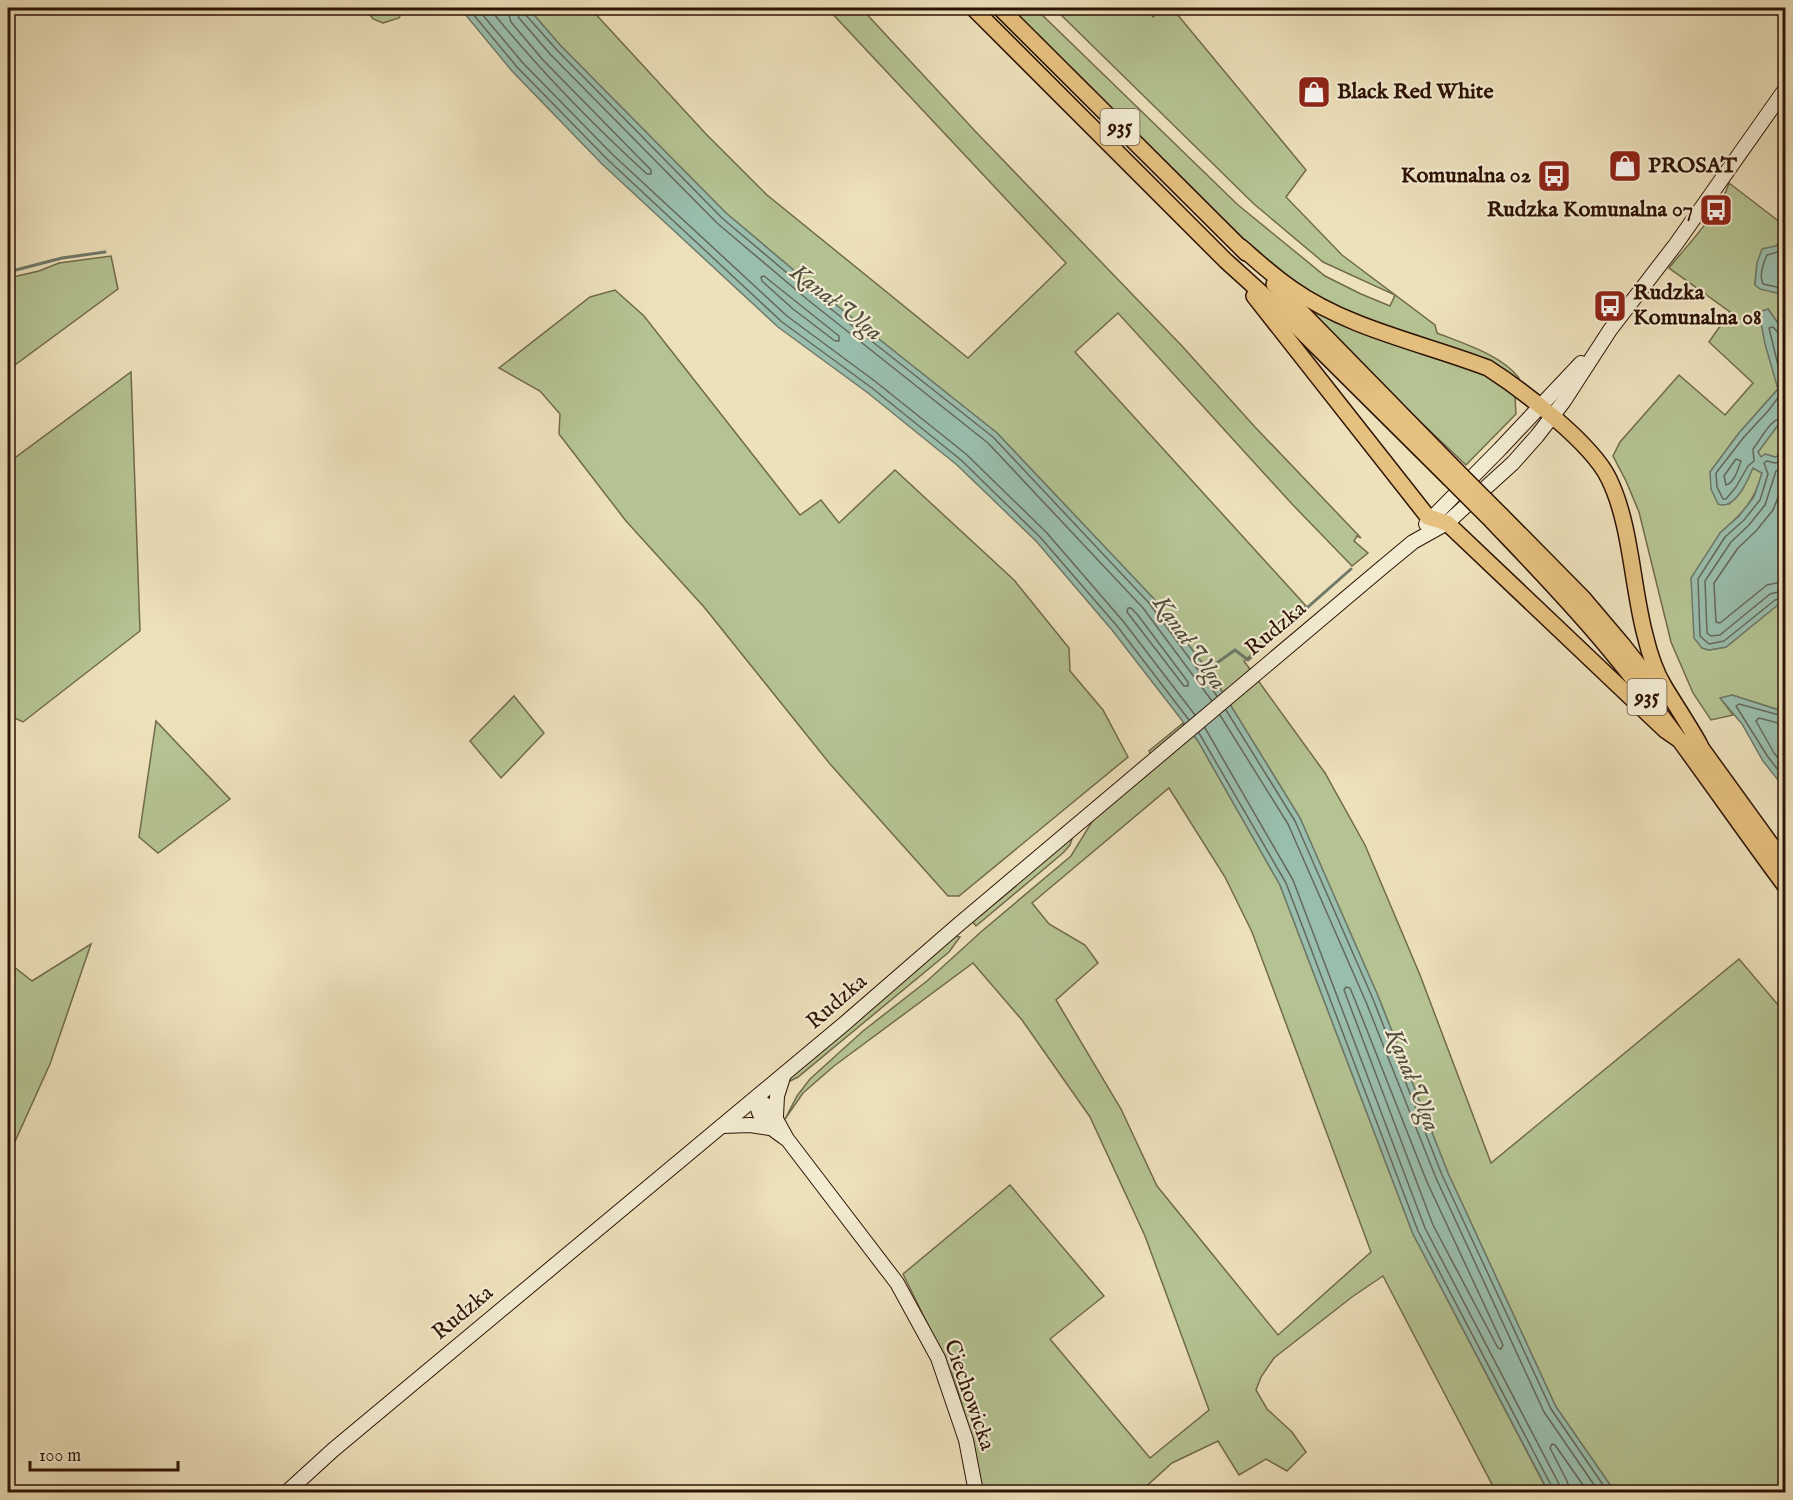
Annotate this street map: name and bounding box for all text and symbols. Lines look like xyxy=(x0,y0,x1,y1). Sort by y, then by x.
shop icon: Black Red White xyxy=(1296,74,1332,110)
place label: Black Red White xyxy=(1337,78,1493,106)
road number: 935 xyxy=(1100,109,1140,145)
shop icon: PROSAT xyxy=(1607,148,1643,184)
place label: PROSAT xyxy=(1648,152,1738,180)
bus stop icon: Komunalna 02 xyxy=(1536,158,1572,194)
place label: Komunalna 02 xyxy=(1401,162,1531,190)
bus stop icon: Rudzka Komunalna 07 xyxy=(1698,192,1734,228)
place label: Rudzka Komunalna 07 xyxy=(1487,196,1693,224)
water label: Kanał Ulga xyxy=(783,257,888,349)
place label: Rudzka Komunalna 08 xyxy=(1633,279,1762,332)
bus stop icon: Rudzka Komunalna 08 xyxy=(1592,288,1628,324)
water label: Kanał Ulga xyxy=(1145,589,1233,696)
street label: Rudzka xyxy=(1240,595,1313,663)
road number: 935 xyxy=(1628,679,1666,715)
street label: Rudzka xyxy=(801,968,873,1036)
water label: Kanał Ulga xyxy=(1377,1023,1447,1136)
street label: Rudzka xyxy=(427,1279,500,1347)
street label: Ciechowicka xyxy=(937,1336,1001,1454)
scale bar xyxy=(30,1434,178,1472)
text: 100 m xyxy=(39,1445,81,1468)

